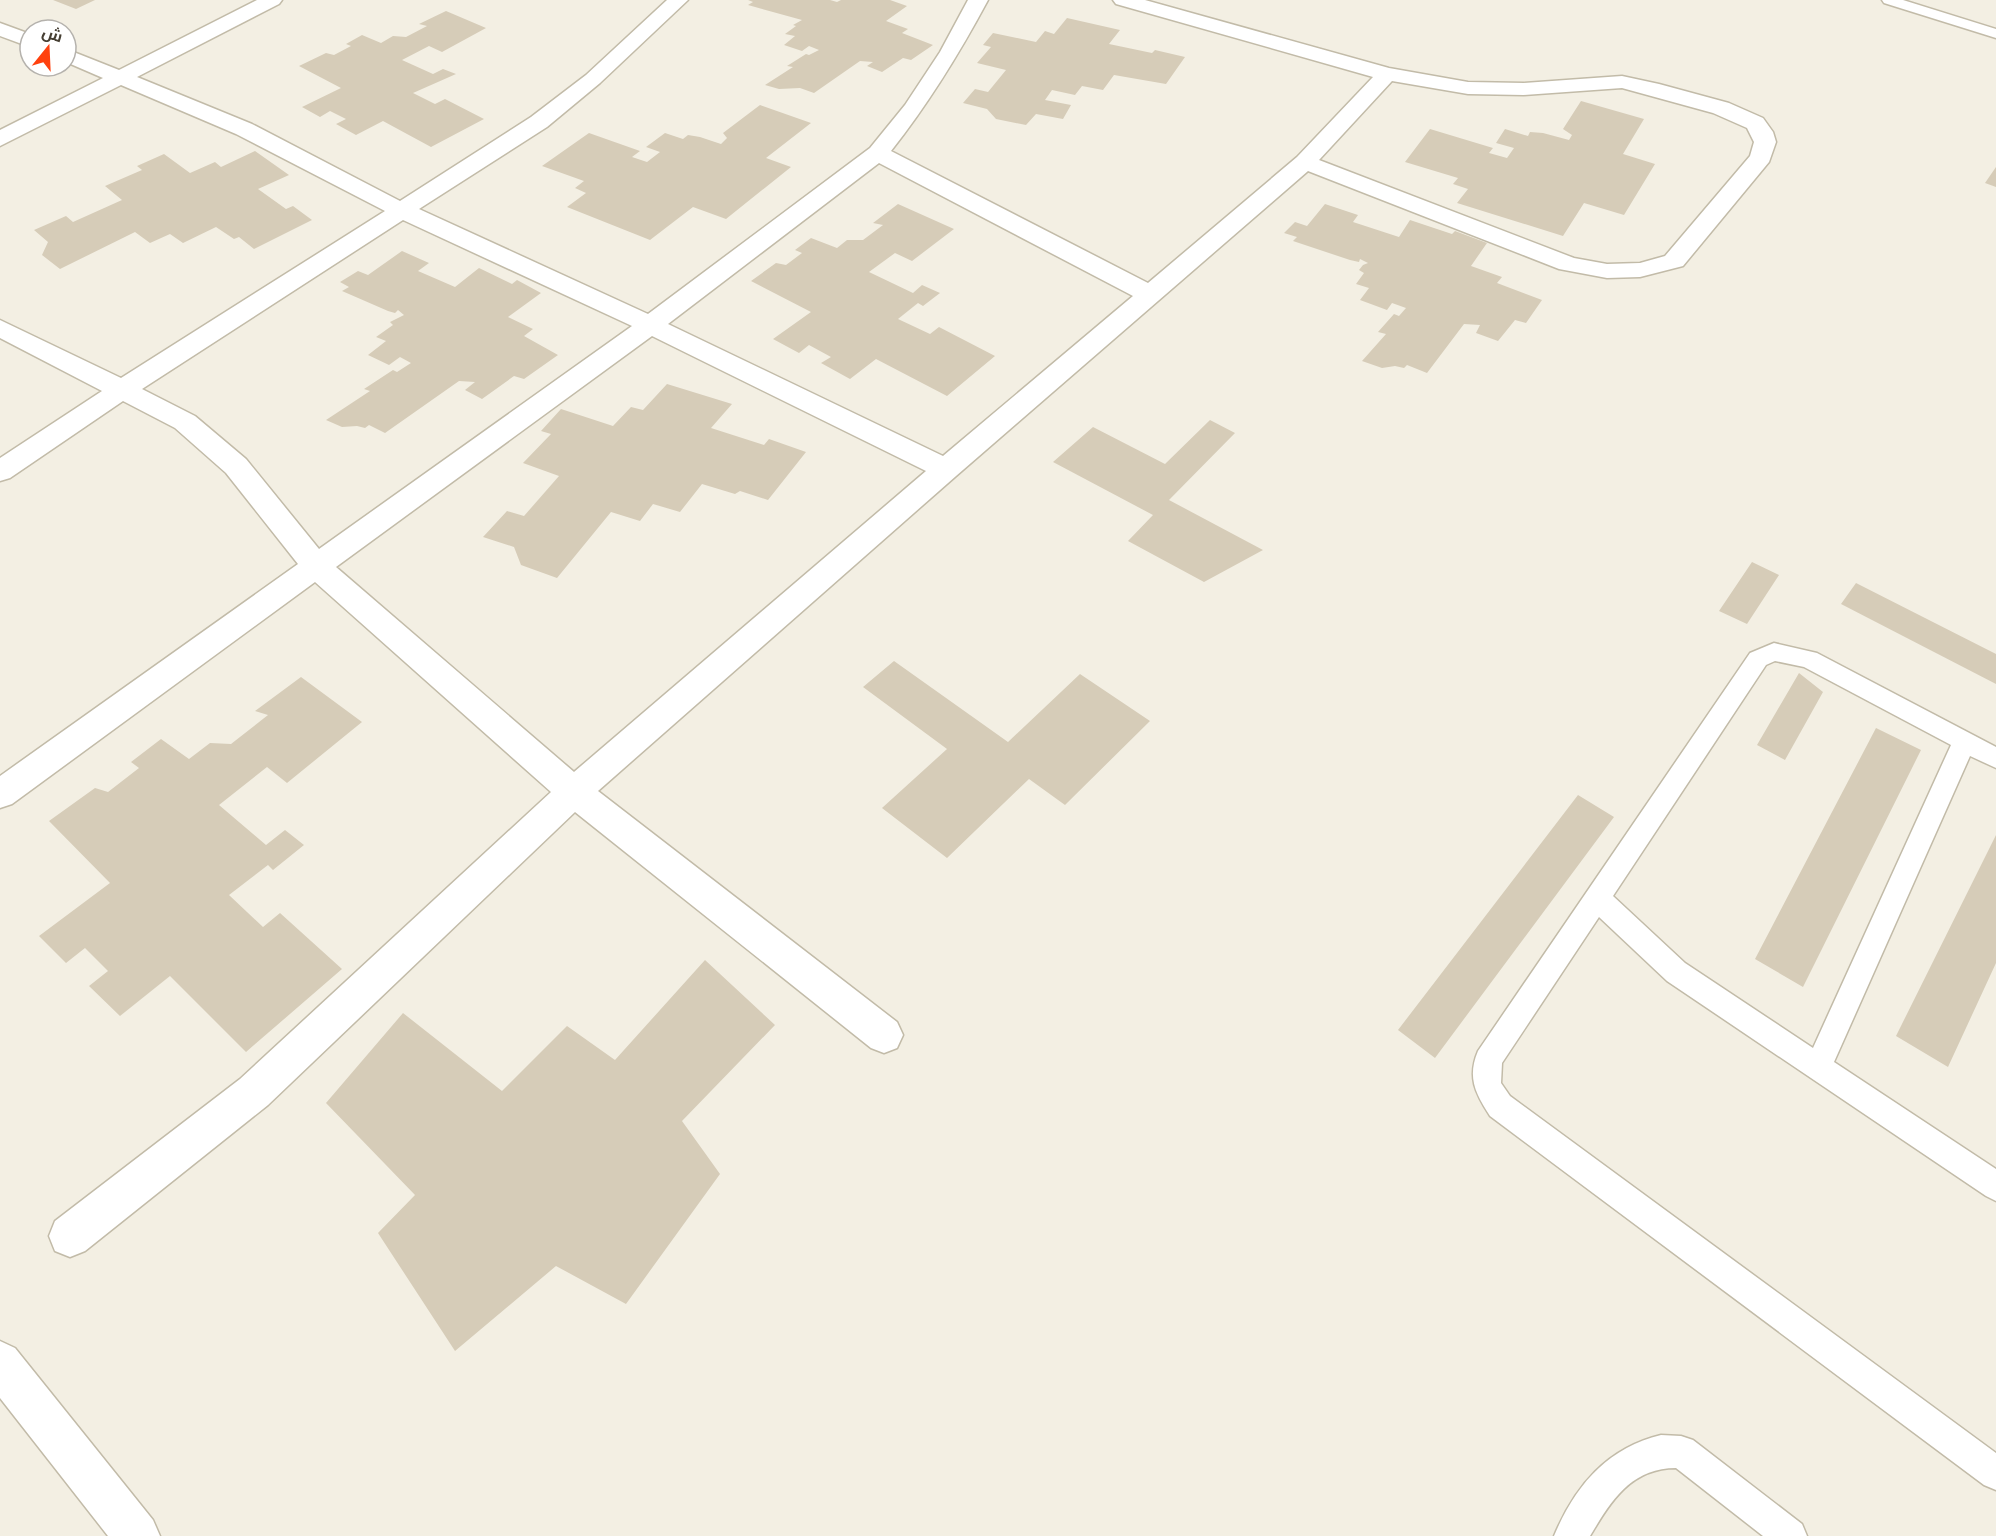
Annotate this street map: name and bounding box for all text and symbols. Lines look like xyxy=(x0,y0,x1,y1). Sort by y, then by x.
north arrow xyxy=(18,18,78,78)
text: ش xyxy=(39,23,65,48)

